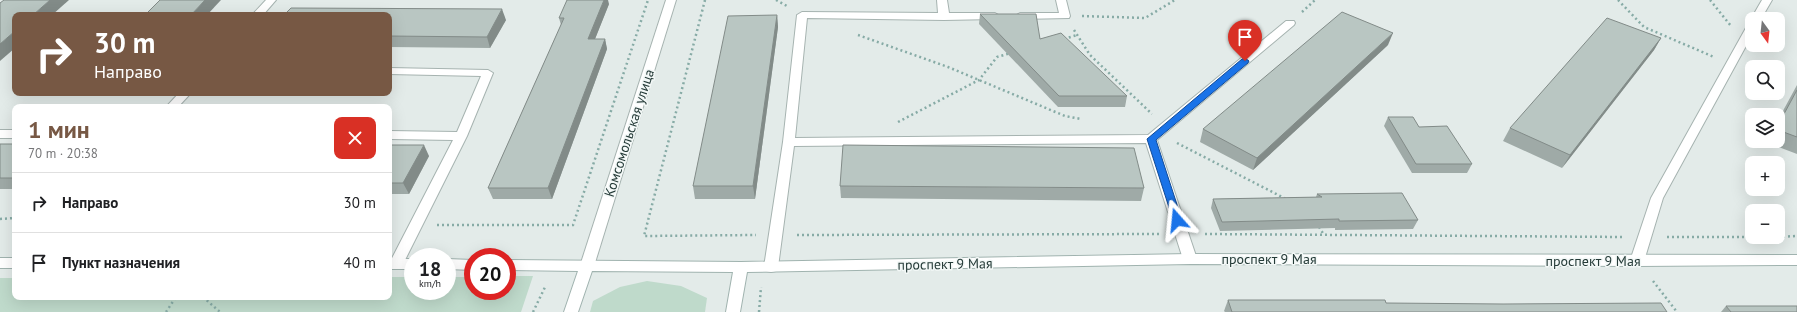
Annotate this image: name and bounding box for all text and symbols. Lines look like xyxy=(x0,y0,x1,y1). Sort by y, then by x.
north arrow xyxy=(1745,12,1785,52)
map controls xyxy=(1745,12,1785,244)
pin xyxy=(1228,20,1262,61)
text: 30 m xyxy=(94,24,155,61)
icon: arrive xyxy=(1234,26,1256,48)
icon: right xyxy=(28,28,80,80)
text: Направо xyxy=(94,60,162,83)
button: search xyxy=(1745,60,1785,100)
street label: Комсомольская улица xyxy=(600,67,658,199)
button: layers xyxy=(1745,108,1785,148)
text: 1 мин xyxy=(28,114,90,145)
button: close xyxy=(334,117,376,159)
text: 70 m · 20:38 xyxy=(28,145,98,162)
button: + xyxy=(1745,156,1785,196)
icon: right xyxy=(28,192,50,214)
text: Направо xyxy=(62,193,118,212)
text: 30 m xyxy=(343,193,376,212)
position arrow xyxy=(1156,199,1198,241)
button: − xyxy=(1745,204,1785,244)
speed limit sign: 20 xyxy=(464,248,516,300)
street label: проспект 9 Мая xyxy=(1221,250,1317,268)
icon: arrive xyxy=(28,252,50,274)
street label: проспект 9 Мая xyxy=(1545,252,1641,270)
text: Пункт назначения xyxy=(62,253,180,272)
text: 40 m xyxy=(343,253,376,272)
street label: проспект 9 Мая xyxy=(897,254,993,274)
text: 18 xyxy=(419,256,441,282)
text: km/h xyxy=(419,277,441,290)

